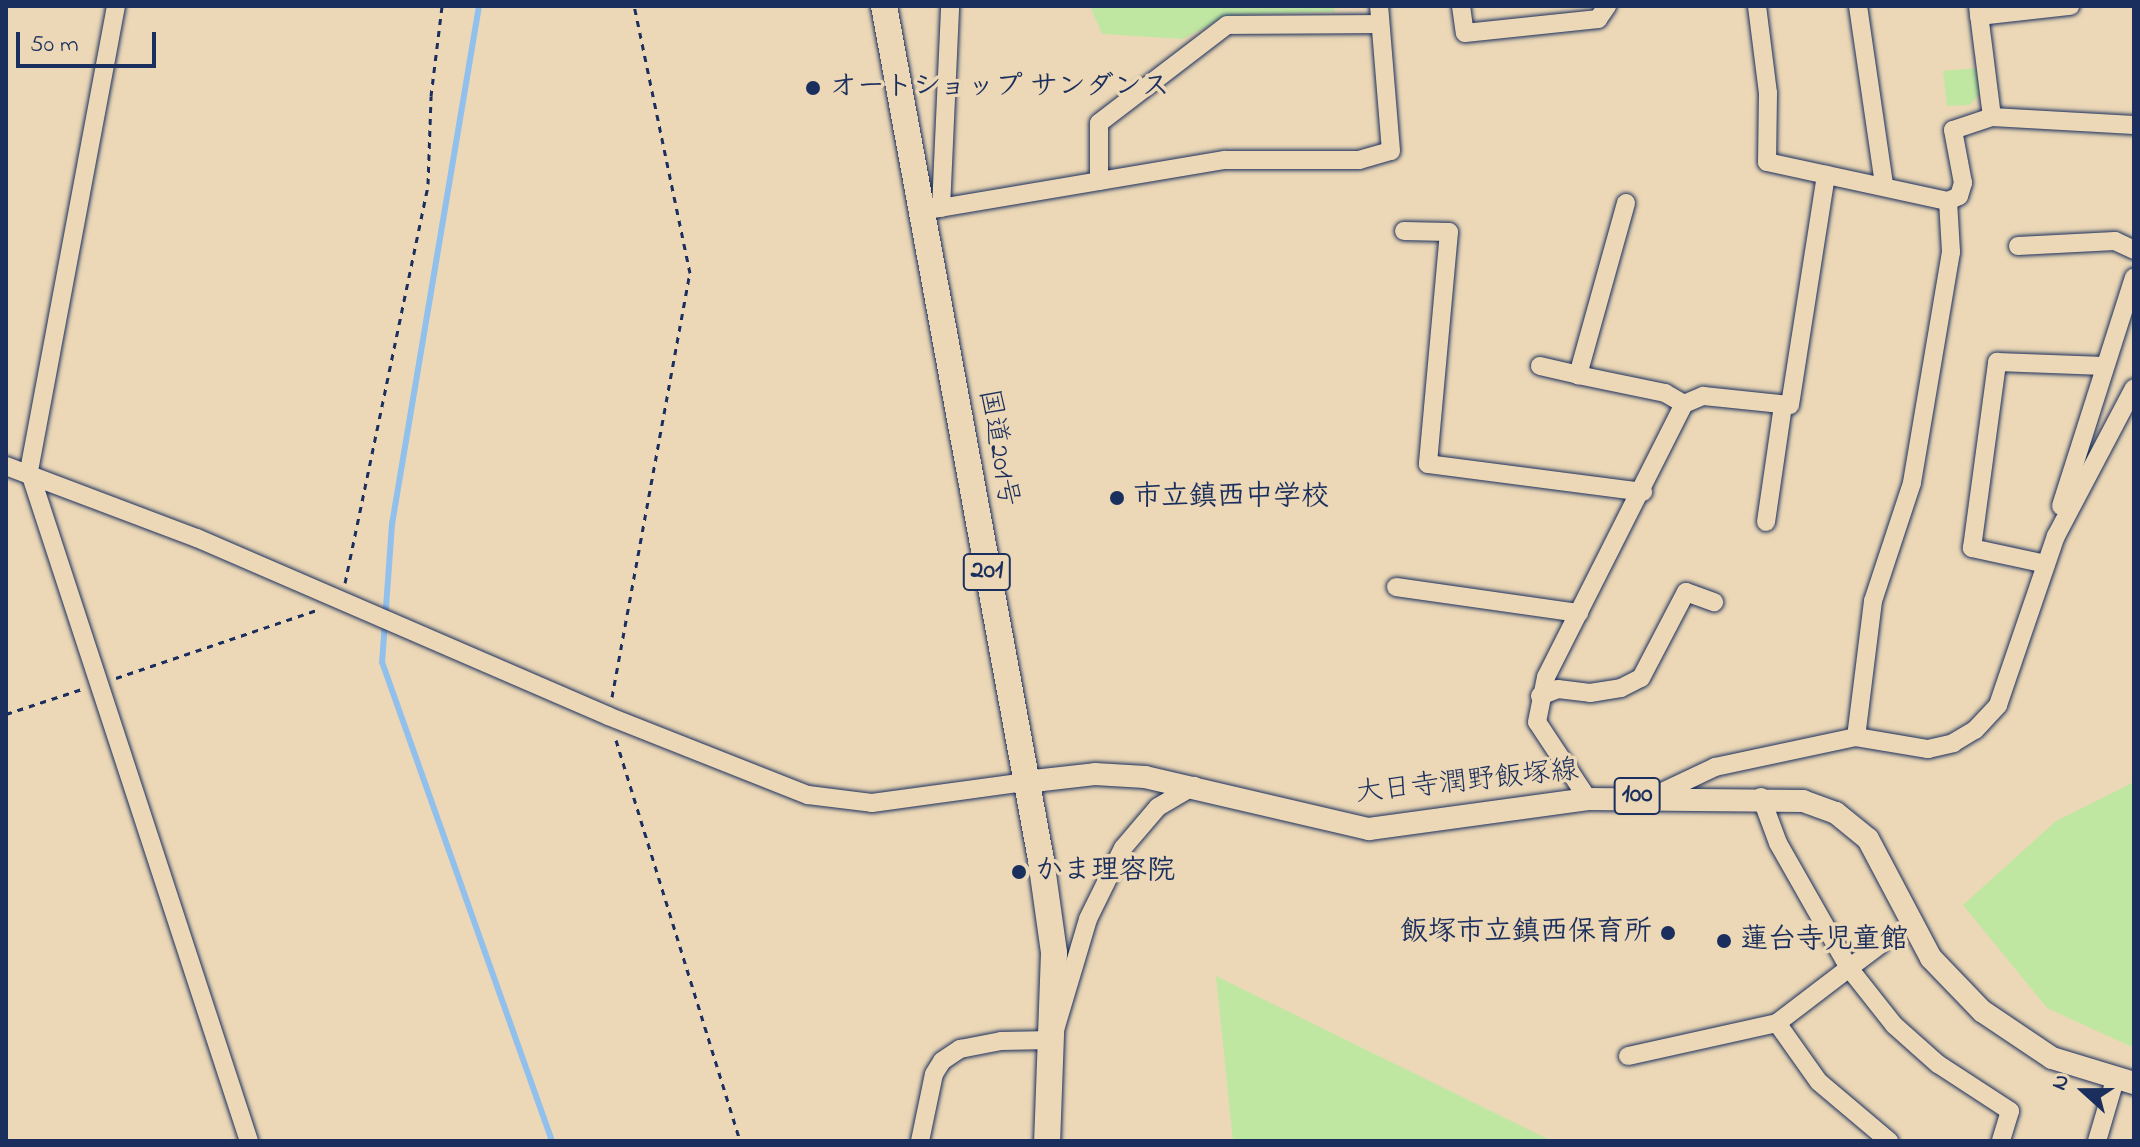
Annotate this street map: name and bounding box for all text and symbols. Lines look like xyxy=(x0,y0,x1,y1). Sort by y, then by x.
scale bar xyxy=(20,16,160,66)
text: 50 m xyxy=(30,28,79,63)
place label: オートショップ サンダンス xyxy=(829,71,1172,105)
marker: オートショップ サンダンス xyxy=(804,79,822,97)
street label: 国道201号 xyxy=(970,387,1024,509)
place label: 市立鎮西中学校 xyxy=(1133,481,1329,515)
marker: 市立鎮西中学校 xyxy=(1108,489,1126,507)
road number: 201 xyxy=(961,550,1013,594)
street label: 大日寺潤野飯塚線 xyxy=(1354,755,1580,811)
road number: 100 xyxy=(1613,774,1661,818)
place label: かま理容院 xyxy=(1035,855,1175,889)
marker: かま理容院 xyxy=(1010,863,1028,881)
place label: 飯塚市立鎮西保育所 xyxy=(1400,916,1652,950)
marker: 飯塚市立鎮西保育所 xyxy=(1659,924,1677,942)
place label: 蓮台寺児童館 xyxy=(1740,924,1908,958)
marker: 蓮台寺児童館 xyxy=(1715,932,1733,950)
north arrow xyxy=(2044,1051,2124,1131)
text: N xyxy=(2044,1070,2079,1095)

